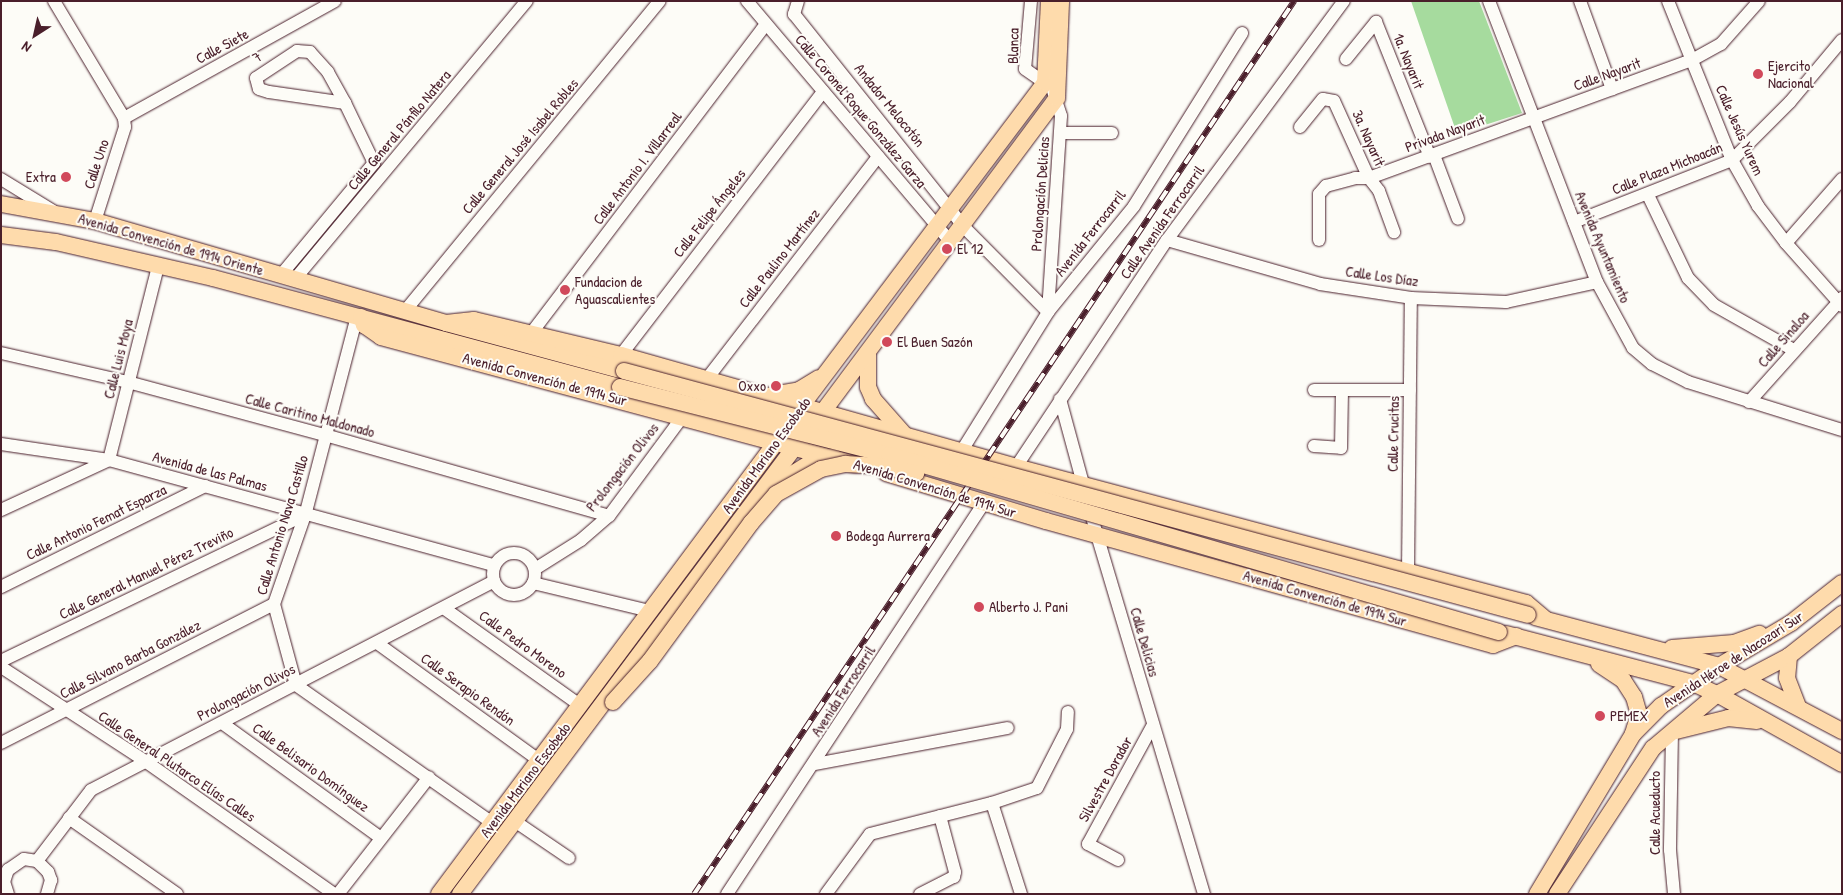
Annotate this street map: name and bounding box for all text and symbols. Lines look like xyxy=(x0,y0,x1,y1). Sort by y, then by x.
north arrow xyxy=(10,10,60,60)
street label: Calle Siete xyxy=(192,25,252,67)
street label: Blanca xyxy=(1004,28,1022,64)
street label: Calle Coronel Roque González Garza xyxy=(792,31,930,191)
street label: 1a. Nayarit xyxy=(1390,31,1428,91)
text: N xyxy=(18,38,35,58)
street label: 7 xyxy=(249,47,265,67)
street label: Calle Nayarit xyxy=(1571,54,1643,94)
place label: Ejercito Nacional xyxy=(1768,56,1814,91)
street label: Andador Melocotón xyxy=(851,60,929,150)
street label: Calle General Pánfilo Natera xyxy=(344,66,454,194)
marker: Ejercito Nacional xyxy=(1752,68,1764,80)
street label: Calle General José Isabel Robles xyxy=(458,75,582,217)
street label: Calle Jesús Yurem xyxy=(1712,82,1768,178)
street label: 3a. Nayarit xyxy=(1349,107,1389,169)
street label: Calle Antonio I. Villarreal xyxy=(589,108,685,228)
street label: Privada Nayarit xyxy=(1403,110,1487,156)
street label: Prolongación Delicias xyxy=(1027,136,1053,252)
street label: Calle Uno xyxy=(80,137,112,191)
street label: Calle Plaza Michoacán xyxy=(1609,138,1725,198)
street label: Calle Avenida Ferrocarril xyxy=(1116,162,1208,282)
street label: Calle Felipe Ángeles xyxy=(669,165,749,261)
place label: Extra xyxy=(26,168,56,186)
marker: Extra xyxy=(60,171,72,183)
street label: Avenida Ferrocarril xyxy=(1051,186,1129,280)
street label: Avenida Ayuntamiento xyxy=(1571,188,1635,306)
street label: Calle Paulino Martínez xyxy=(735,205,823,311)
street label: Avenida Convención de 1914 Oriente xyxy=(76,209,266,279)
place label: El 12 xyxy=(957,240,984,258)
marker: El 12 xyxy=(941,243,953,255)
street label: Calle Los Díaz xyxy=(1344,262,1420,290)
place label: Fundacion de Aguascalientes xyxy=(575,272,655,307)
marker: Fundacion de Aguascalientes xyxy=(559,284,571,296)
street label: Calle Sinaloa xyxy=(1754,307,1812,371)
street label: Calle Luis Moya xyxy=(99,317,137,401)
place label: El Buen Sazón xyxy=(897,333,973,351)
marker: El Buen Sazón xyxy=(881,336,893,348)
street label: Avenida Convención de 1914 Sur xyxy=(461,348,629,410)
place label: Oxxo xyxy=(738,377,766,395)
marker: Oxxo xyxy=(770,380,782,392)
street label: Calle Caritino Maldonado xyxy=(243,389,377,441)
street label: Avenida Mariano Escobedo xyxy=(718,393,814,517)
street label: Calle Crucitas xyxy=(1383,396,1403,472)
street label: Prolongación Olivos xyxy=(582,419,662,515)
street label: Avenida de las Palmas xyxy=(151,447,269,495)
street label: Calle Antonio Nava Castillo xyxy=(252,453,312,597)
street label: Avenida Convención de 1914 Sur xyxy=(851,455,1019,521)
street label: Calle Antonio Femat Esparza xyxy=(23,480,169,564)
street label: Calle General Manuel Pérez Treviño xyxy=(56,523,236,623)
place label: Bodega Aurrera xyxy=(846,527,930,545)
marker: Bodega Aurrera xyxy=(830,530,842,542)
street label: Avenida Convención de 1914 Sur xyxy=(1241,566,1409,630)
place label: Alberto J. Pani xyxy=(989,598,1068,616)
marker: Alberto J. Pani xyxy=(973,601,985,613)
street label: Calle Delicias xyxy=(1127,605,1163,679)
street label: Calle Pedro Moreno xyxy=(476,606,570,682)
street label: Avenida Héroe de Nacozari Sur xyxy=(1660,607,1806,711)
street label: Calle Silvano Barba González xyxy=(56,616,204,702)
street label: Avenida Ferrocarril xyxy=(807,642,879,740)
street label: Calle Serapio Rendón xyxy=(417,649,519,729)
street label: Prolongación Olivos xyxy=(194,660,298,724)
street label: Calle General Plutarco Elías Calles xyxy=(95,707,259,825)
place label: PEMEX xyxy=(1610,707,1648,725)
marker: PEMEX xyxy=(1594,710,1606,722)
street label: Calle Belisario Domínguez xyxy=(249,719,373,815)
street label: Avenida Mariano Escobedo xyxy=(476,719,574,841)
street label: Silvestre Dorador xyxy=(1074,733,1136,825)
street label: Calle Acueducto xyxy=(1646,771,1664,855)

